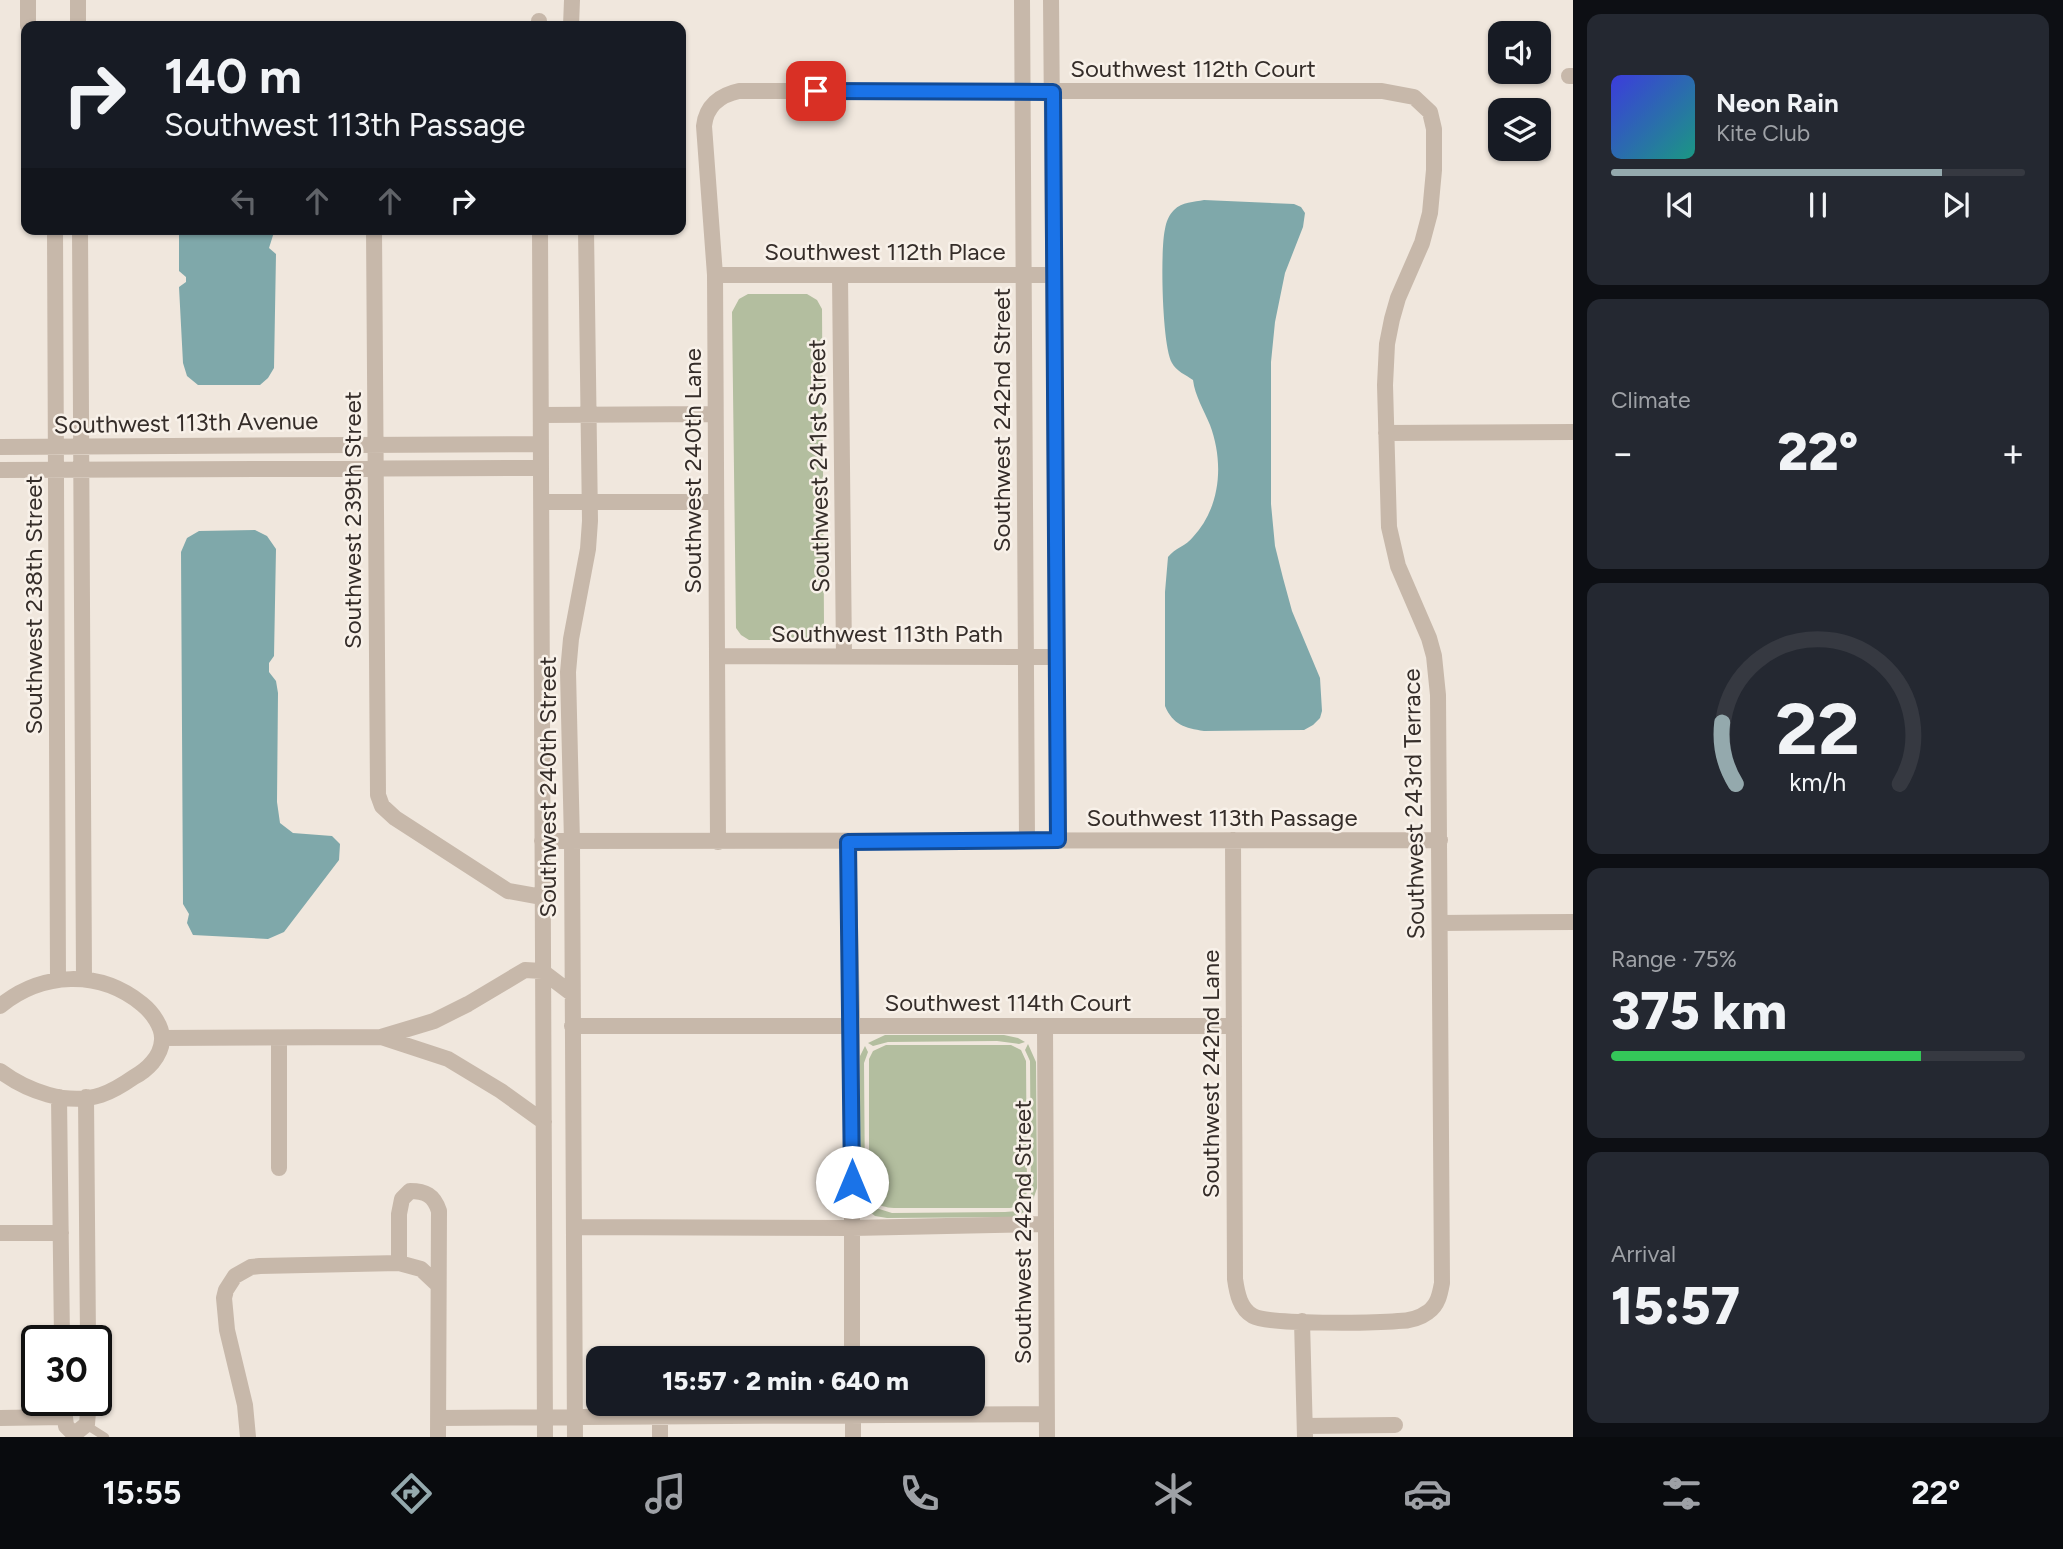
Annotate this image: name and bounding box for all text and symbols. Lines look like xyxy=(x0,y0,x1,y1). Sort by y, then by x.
map controls xyxy=(1488,21,1551,161)
button: sound xyxy=(1488,21,1551,84)
text: 140 m xyxy=(164,46,302,105)
icon: right xyxy=(49,49,140,140)
street label: Southwest 112th Court xyxy=(1070,54,1316,83)
pin xyxy=(786,61,846,121)
icon: arrive xyxy=(797,72,835,110)
text: Neon Rain xyxy=(1716,87,1839,119)
button: layers xyxy=(1488,98,1551,161)
text: Southwest 113th Passage xyxy=(164,106,526,144)
text: Kite Club xyxy=(1716,119,1810,147)
icon: left xyxy=(225,182,263,220)
icon: ahead xyxy=(298,182,336,220)
icon: ahead xyxy=(371,182,409,220)
icon: right xyxy=(444,182,482,220)
icon: previous xyxy=(1661,186,1699,224)
icon: pause xyxy=(1799,186,1837,224)
icon: next xyxy=(1937,186,1975,224)
street label: Southwest 112th Place xyxy=(764,237,1006,266)
street label: Southwest 242nd Street xyxy=(987,288,1016,552)
street label: Southwest 241st Street xyxy=(802,339,835,593)
street label: Southwest 240th Lane xyxy=(678,348,707,594)
text: Climate xyxy=(1611,386,1690,414)
street label: Southwest 239th Street xyxy=(338,391,367,649)
street label: Southwest 113th Avenue xyxy=(53,406,319,439)
text: 22° xyxy=(1777,421,1859,483)
text: − xyxy=(1611,430,1635,476)
text: + xyxy=(2001,430,2025,476)
street label: Southwest 238th Street xyxy=(19,476,48,734)
street label: Southwest 113th Path xyxy=(771,619,1003,648)
street label: Southwest 240th Street xyxy=(533,656,562,918)
street label: Southwest 243rd Terrace xyxy=(1397,668,1430,940)
text: 22 xyxy=(1776,686,1860,773)
text: km/h xyxy=(1789,767,1847,797)
street label: Southwest 113th Passage xyxy=(1086,803,1358,832)
text: Range · 75% xyxy=(1611,945,1737,973)
street label: Southwest 242nd Lane xyxy=(1196,950,1225,1198)
text: 375 km xyxy=(1611,980,1787,1042)
street label: Southwest 114th Court xyxy=(884,988,1132,1017)
street label: Southwest 242nd Street xyxy=(1008,1100,1037,1364)
position arrow xyxy=(815,1145,889,1219)
text: Arrival xyxy=(1611,1240,1676,1268)
text: 15:57 xyxy=(1611,1275,1740,1337)
speed limit sign: 30 xyxy=(21,1325,112,1416)
text: 15:57 · 2 min · 640 m xyxy=(662,1365,909,1397)
icon: directions xyxy=(387,1469,436,1518)
icon: music xyxy=(641,1469,690,1518)
icon: phone xyxy=(895,1469,944,1518)
icon: climate xyxy=(1149,1469,1198,1518)
icon: car xyxy=(1403,1469,1452,1518)
icon: filters xyxy=(1657,1469,1706,1518)
text: 15:55 xyxy=(103,1474,181,1512)
text: 22° xyxy=(1911,1474,1960,1512)

